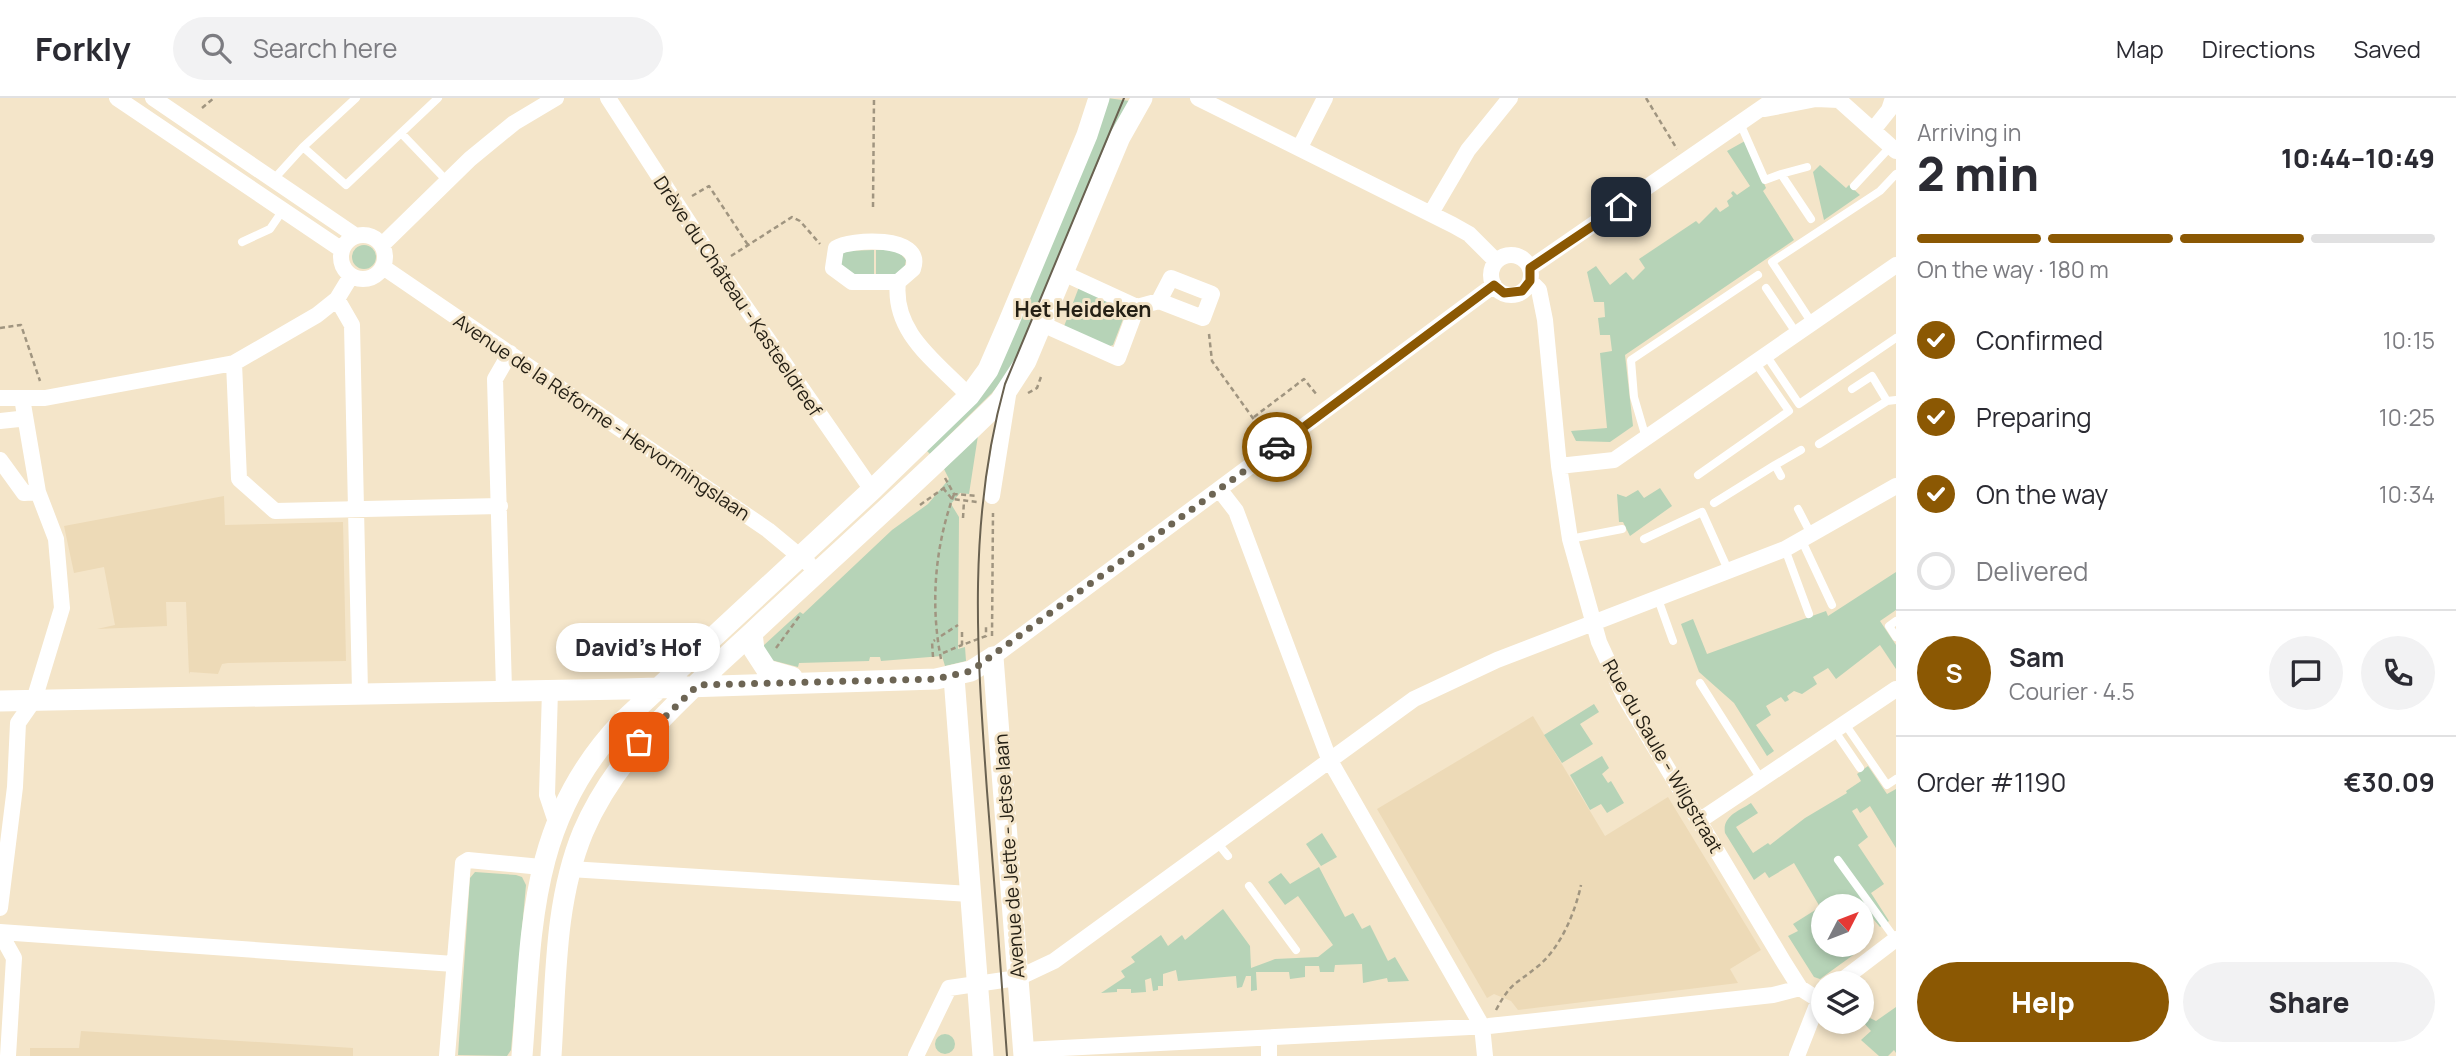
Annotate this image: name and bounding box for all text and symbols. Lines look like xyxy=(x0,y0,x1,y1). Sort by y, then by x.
search box xyxy=(173,17,663,80)
text: Forkly xyxy=(35,26,131,71)
icon: search xyxy=(197,29,235,67)
text: Search here xyxy=(253,30,397,66)
text: Map xyxy=(2116,32,2164,65)
text: Directions xyxy=(2202,32,2315,65)
text: Saved xyxy=(2353,32,2421,65)
text: Arriving in xyxy=(1917,116,2022,148)
text: 10:44–10:49 xyxy=(2281,140,2435,176)
text: 2 min xyxy=(1917,142,2039,205)
street label: Drève du Château - Kasteeldreef xyxy=(648,171,828,421)
pin xyxy=(1591,177,1651,237)
icon: home xyxy=(1602,188,1640,226)
text: On the way · 180 m xyxy=(1917,253,2109,285)
district label: Het Heideken xyxy=(1015,295,1151,323)
street label: Avenue de la Réforme - Hervormingslaan xyxy=(449,308,755,526)
icon: check xyxy=(1917,321,1955,359)
text: Confirmed xyxy=(1976,322,2103,358)
text: 10:15 xyxy=(2383,324,2435,356)
icon: check xyxy=(1917,398,1955,436)
text: Preparing xyxy=(1976,399,2092,435)
text: 10:25 xyxy=(2379,401,2435,433)
courier xyxy=(1242,412,1312,482)
icon: car xyxy=(1258,428,1296,466)
icon: check xyxy=(1917,475,1955,513)
text: On the way xyxy=(1976,476,2108,512)
text: 10:34 xyxy=(2379,478,2435,510)
text: Delivered xyxy=(1976,553,2088,589)
callout: David's Hof xyxy=(557,623,721,672)
text: David's Hof xyxy=(575,631,701,663)
button: chat xyxy=(2269,636,2343,710)
button: phone xyxy=(2361,636,2435,710)
text: Sam xyxy=(2009,639,2064,675)
street label: Rue du Saule - Wilgstraat xyxy=(1597,654,1729,858)
text: S xyxy=(1945,655,1963,691)
text: Courier · 4.5 xyxy=(2009,675,2135,707)
pin xyxy=(609,712,669,772)
icon: bag xyxy=(620,723,658,761)
street label: Avenue de Jette - Jetse laan xyxy=(987,733,1031,979)
text: Order #1190 xyxy=(1917,764,2066,800)
text: €30.09 xyxy=(2344,764,2435,800)
north arrow xyxy=(1811,894,1874,957)
map controls xyxy=(1811,894,1874,1034)
button: Help xyxy=(1917,962,2169,1042)
button: Share xyxy=(2183,962,2435,1042)
button: layers xyxy=(1811,971,1874,1034)

